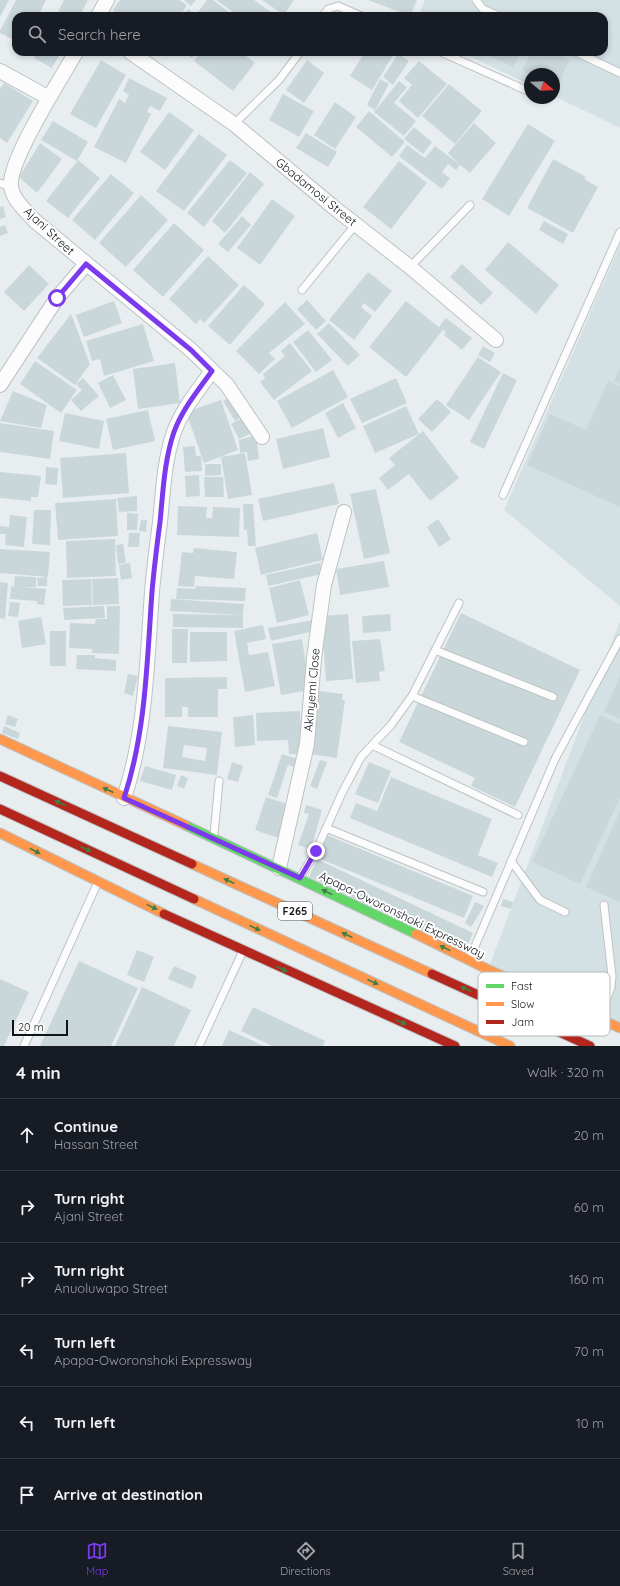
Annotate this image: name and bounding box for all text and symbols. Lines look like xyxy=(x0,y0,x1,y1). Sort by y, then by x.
search box xyxy=(12,12,608,56)
icon: search xyxy=(26,23,48,45)
text: Search here xyxy=(58,25,141,44)
north arrow xyxy=(524,68,560,104)
street label: Gbadamosi Street xyxy=(273,154,360,229)
street label: Ajani Street xyxy=(21,203,78,258)
route start xyxy=(48,289,66,307)
street label: Akinyemi Close xyxy=(300,647,323,732)
one-way arrow xyxy=(102,787,113,793)
one-way arrow xyxy=(54,800,66,806)
route end xyxy=(307,842,325,860)
one-way arrow xyxy=(81,846,92,852)
one-way arrow xyxy=(29,848,40,854)
street label: Apapa-Oworonshoki Expressway xyxy=(317,868,488,961)
one-way arrow xyxy=(224,878,235,884)
one-way arrow xyxy=(322,889,333,895)
road number: F265 xyxy=(278,902,312,920)
one-way arrow xyxy=(146,904,157,910)
one-way arrow xyxy=(249,924,261,931)
one-way arrow xyxy=(342,932,353,938)
one-way arrow xyxy=(439,945,450,951)
one-way arrow xyxy=(276,965,288,972)
legend xyxy=(478,972,610,1036)
one-way arrow xyxy=(367,979,378,985)
text: Fast xyxy=(511,979,533,993)
one-way arrow xyxy=(460,986,471,992)
text: Slow xyxy=(511,997,535,1011)
text: Jam xyxy=(511,1015,534,1029)
scale bar xyxy=(12,1018,68,1037)
one-way arrow xyxy=(395,1019,406,1025)
text: 20 m xyxy=(18,1020,44,1034)
text: 4 min xyxy=(16,1062,61,1083)
text: Walk · 320 m xyxy=(527,1064,604,1080)
text: Continue xyxy=(54,1117,118,1136)
icon: ahead xyxy=(16,1124,38,1146)
text: 20 m xyxy=(574,1127,604,1143)
text: Hassan Street xyxy=(54,1136,138,1152)
text: Turn right xyxy=(54,1189,125,1208)
icon: right xyxy=(16,1196,38,1218)
text: 60 m xyxy=(574,1199,604,1215)
text: Ajani Street xyxy=(54,1208,123,1224)
text: Turn right xyxy=(54,1261,125,1280)
icon: right xyxy=(16,1268,38,1290)
text: 160 m xyxy=(569,1271,604,1287)
text: Anuoluwapo Street xyxy=(54,1280,168,1296)
text: Turn left xyxy=(54,1333,116,1352)
icon: left xyxy=(16,1340,38,1362)
text: 70 m xyxy=(574,1343,604,1359)
text: Apapa-Oworonshoki Expressway xyxy=(54,1352,252,1368)
icon: left xyxy=(16,1412,38,1434)
text: Turn left xyxy=(54,1413,116,1432)
text: 10 m xyxy=(576,1415,604,1431)
icon: arrive xyxy=(16,1484,38,1506)
text: Arrive at destination xyxy=(54,1485,203,1504)
tab: Map xyxy=(86,1540,108,1578)
tab: Directions xyxy=(280,1540,331,1578)
tab: Saved xyxy=(503,1540,534,1578)

